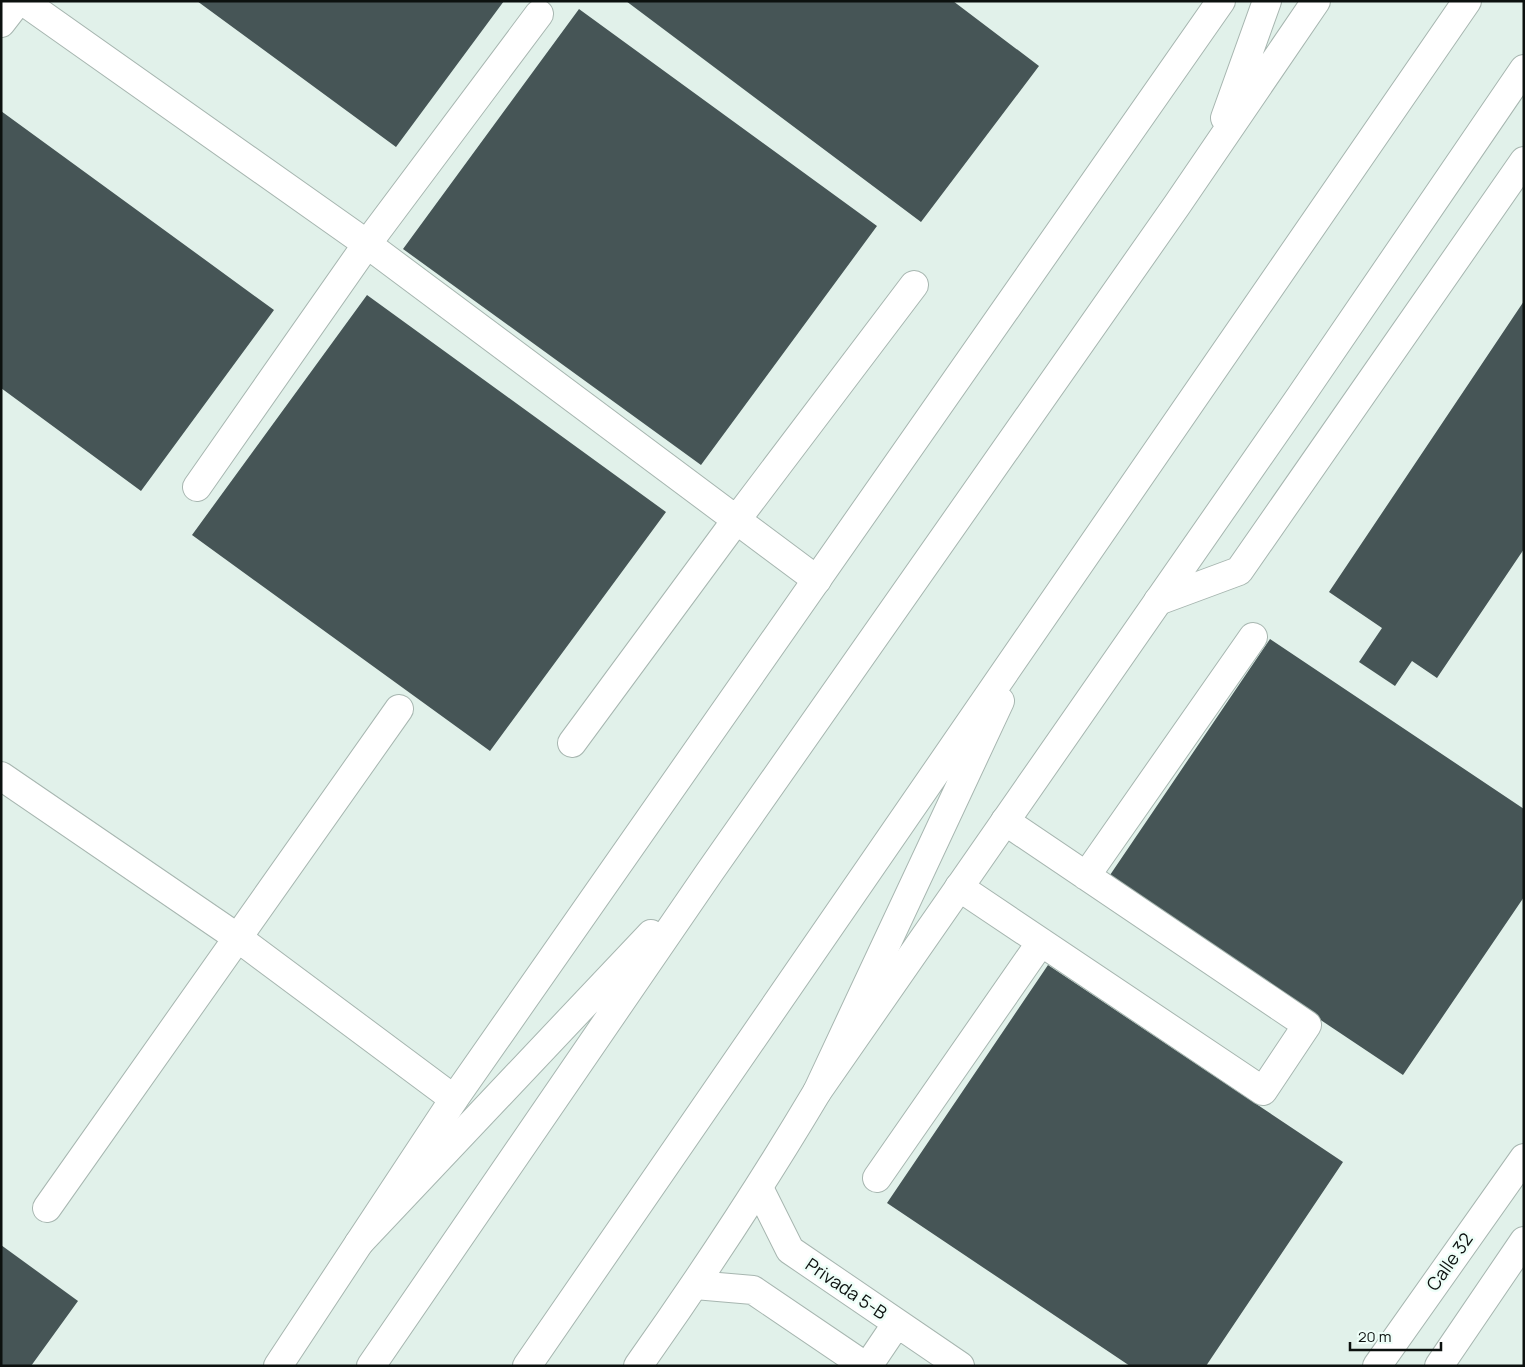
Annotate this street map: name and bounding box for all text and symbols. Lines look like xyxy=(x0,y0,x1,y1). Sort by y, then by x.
street label: Calle 32 xyxy=(1421,1228,1478,1295)
street label: Privada 5-B xyxy=(801,1252,892,1324)
scale bar xyxy=(1350,1320,1441,1352)
text: 20 m xyxy=(1358,1326,1391,1347)

